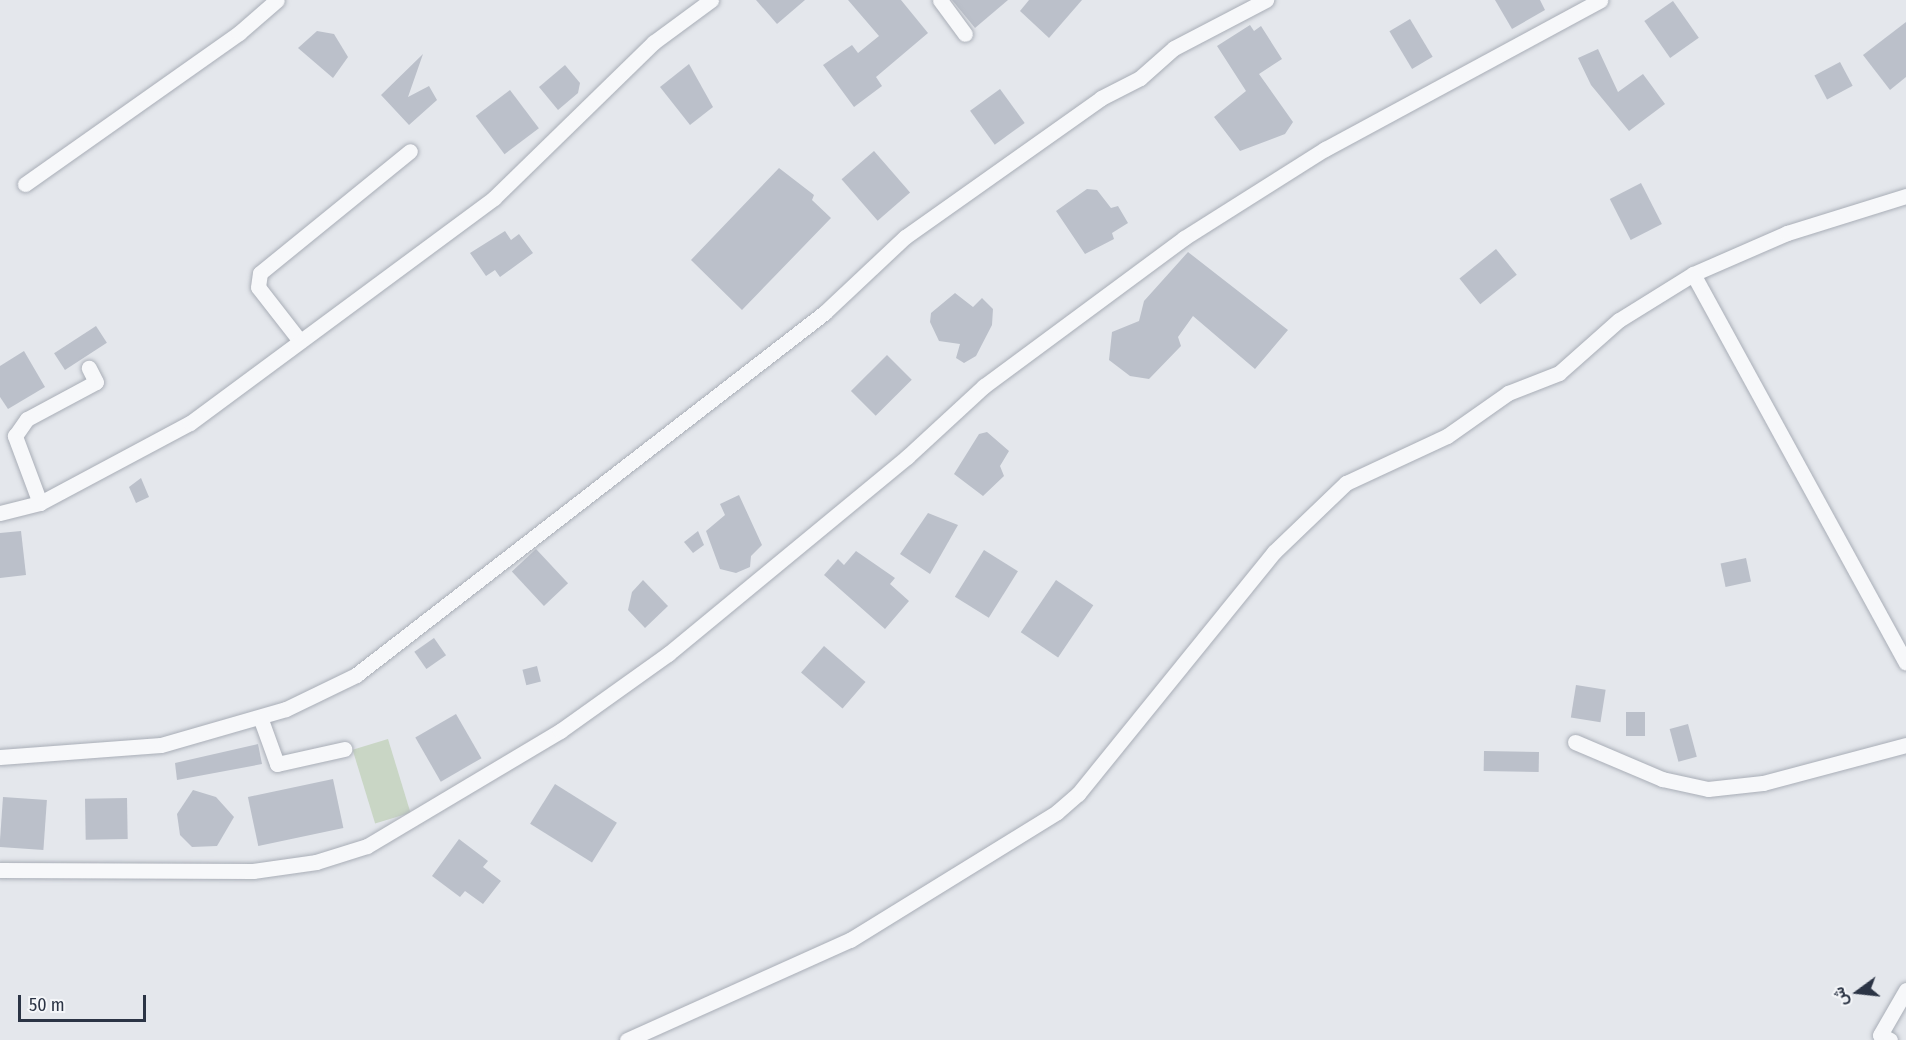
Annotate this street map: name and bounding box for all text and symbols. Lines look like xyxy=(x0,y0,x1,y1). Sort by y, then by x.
north arrow xyxy=(1828,962,1888,1022)
scale bar xyxy=(21,983,148,1021)
text: ش xyxy=(1828,985,1852,1009)
text: 50 m xyxy=(29,994,65,1016)

